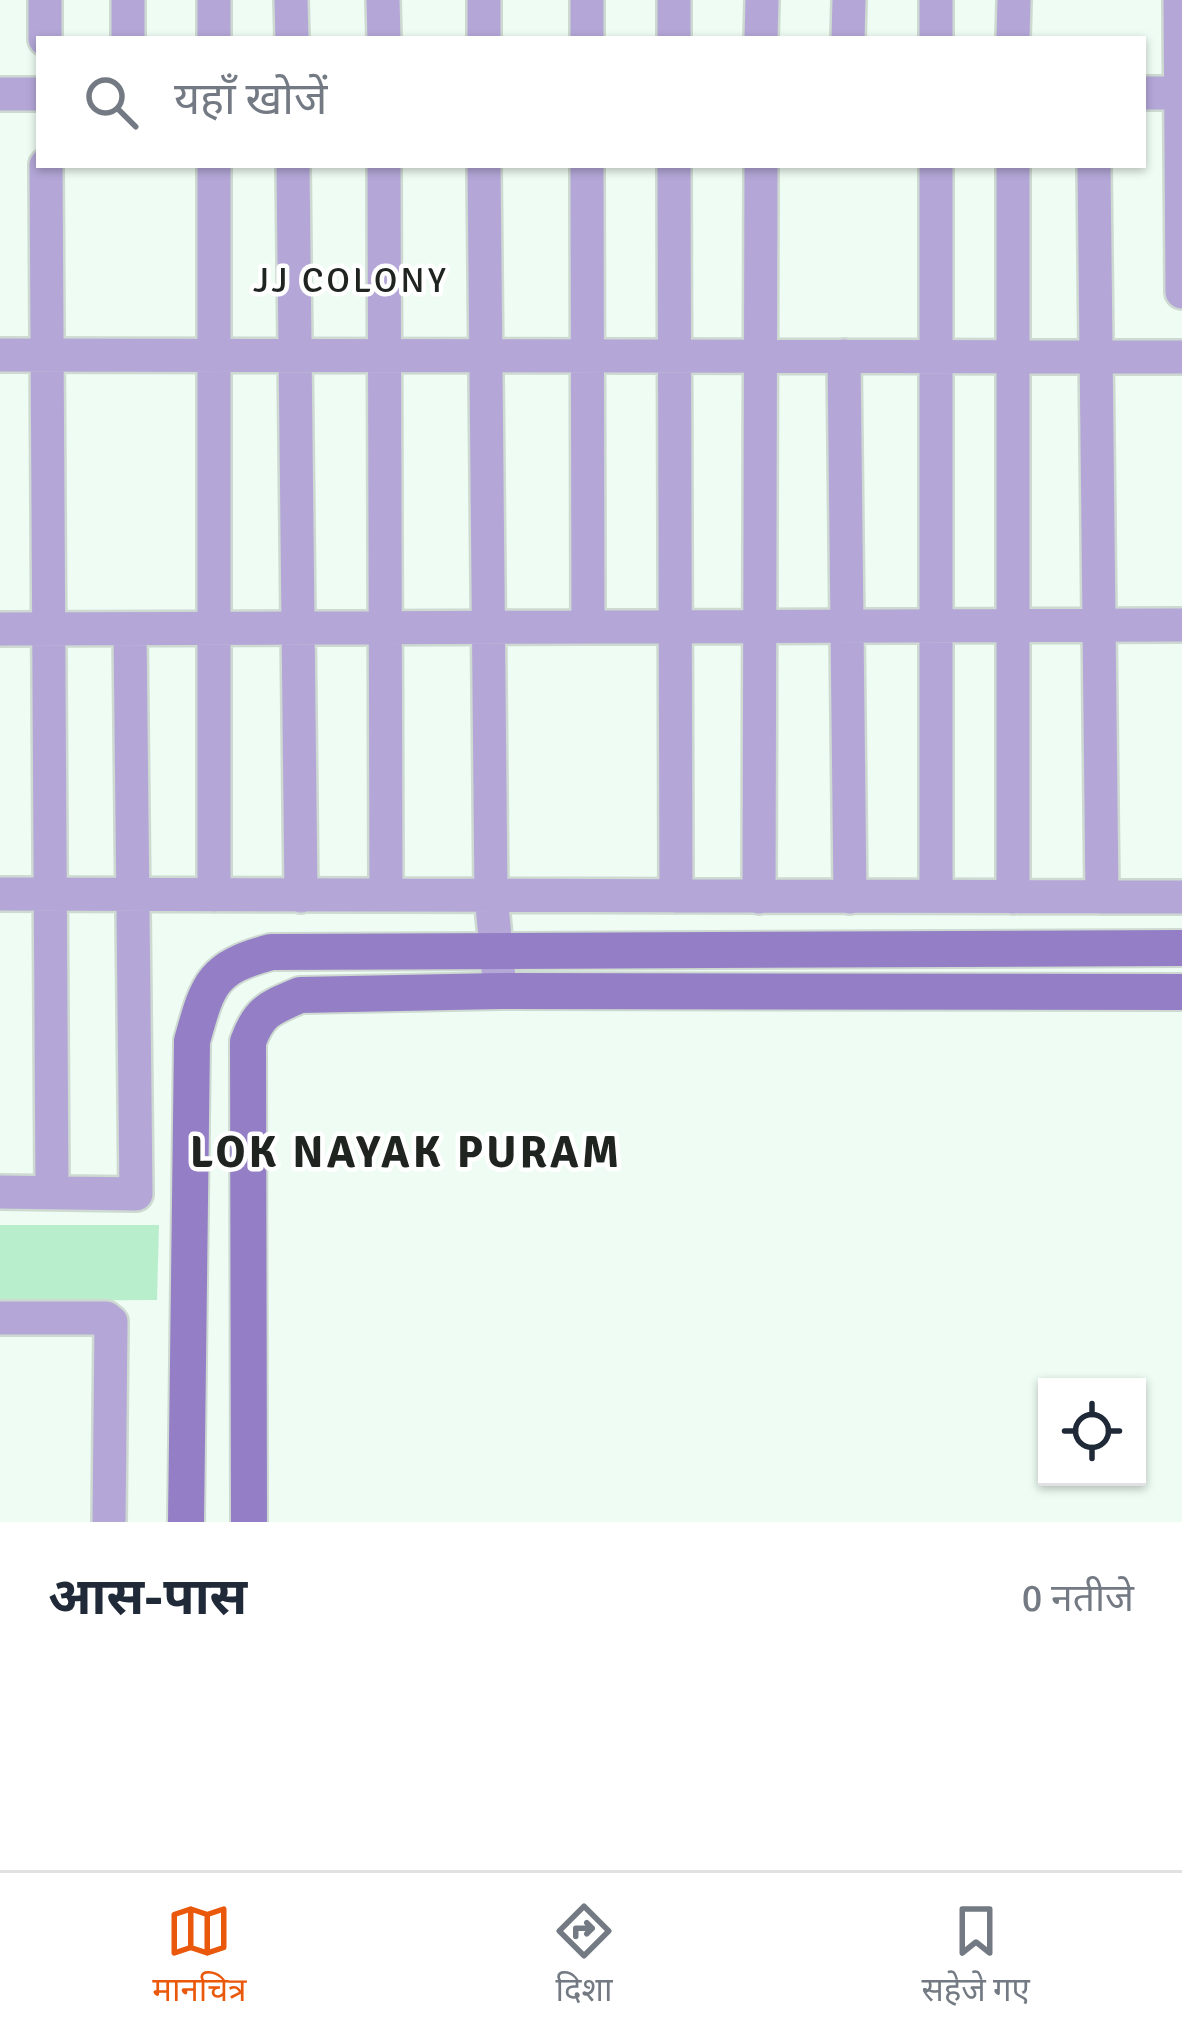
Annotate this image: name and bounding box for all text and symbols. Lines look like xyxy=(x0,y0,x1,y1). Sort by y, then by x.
search box xyxy=(36,36,1146,168)
icon: search xyxy=(78,69,144,135)
text: यहाँ खोजें xyxy=(174,72,327,127)
district label: JJ COLONY xyxy=(253,258,449,303)
district label: LOK NAYAK PURAM xyxy=(190,1125,622,1180)
map controls xyxy=(1038,1378,1146,1486)
button: locate xyxy=(1038,1378,1146,1486)
text: आस-पास xyxy=(48,1566,247,1629)
text: 0 नतीजे xyxy=(1021,1574,1134,1622)
tab: मानचित्र xyxy=(152,1898,247,2014)
tab: दिशा xyxy=(551,1898,617,2014)
tab: सहेजे गए xyxy=(921,1898,1030,2014)

